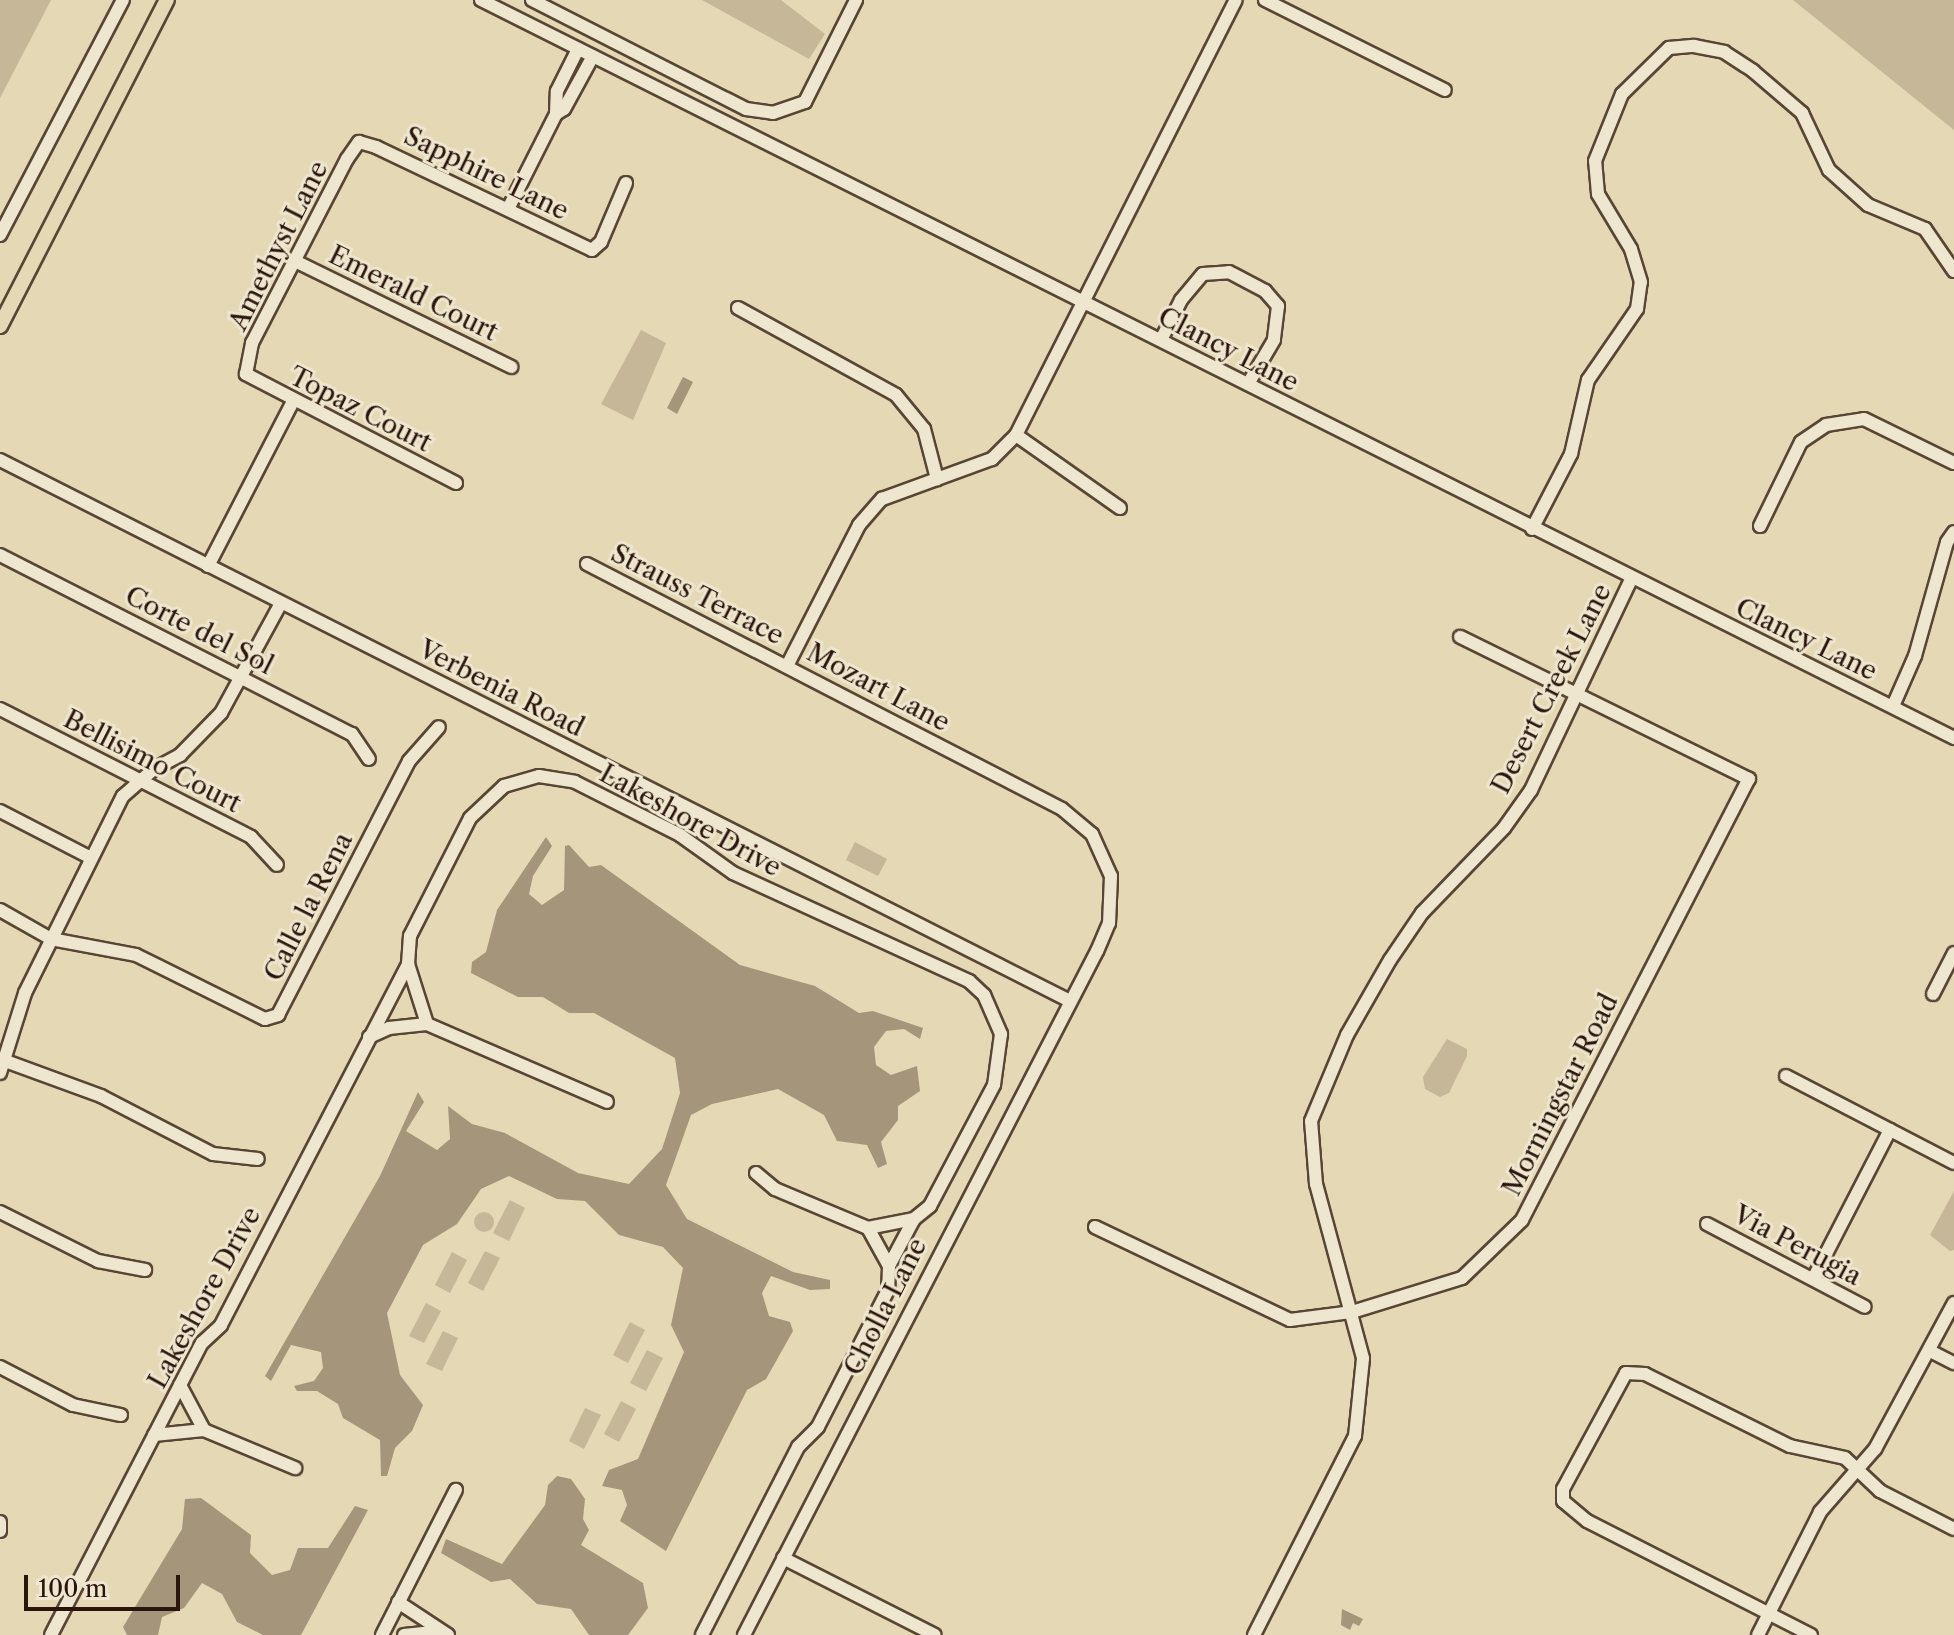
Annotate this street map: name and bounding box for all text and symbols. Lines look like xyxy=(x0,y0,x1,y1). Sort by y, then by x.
street label: Sapphire Lane xyxy=(399,121,573,227)
street label: Amethyst Lane xyxy=(223,156,335,336)
street label: Emerald Court xyxy=(324,240,502,348)
street label: Clancy Lane xyxy=(1152,301,1304,399)
street label: Topaz Court xyxy=(284,361,436,459)
street label: Strauss Terrace xyxy=(605,538,789,652)
street label: Desert Creek Lane xyxy=(1485,579,1619,799)
street label: Corte del Sol xyxy=(120,580,278,682)
street label: Clancy Lane xyxy=(1730,592,1882,688)
street label: Verbenia Road xyxy=(413,634,589,744)
street label: Mozart Lane xyxy=(801,637,955,739)
street label: Bellisimo Court xyxy=(58,704,246,820)
street label: Lakeshore Drive xyxy=(594,758,786,884)
street label: Calle la Rena xyxy=(258,828,360,986)
street label: Morningstar Road xyxy=(1496,989,1626,1201)
street label: Via Perugia xyxy=(1728,1199,1866,1293)
street label: Lakeshore Drive xyxy=(142,1202,268,1394)
street label: Cholla Lane xyxy=(838,1233,934,1381)
scale bar xyxy=(28,1559,184,1609)
text: 100 m xyxy=(38,1574,107,1603)

